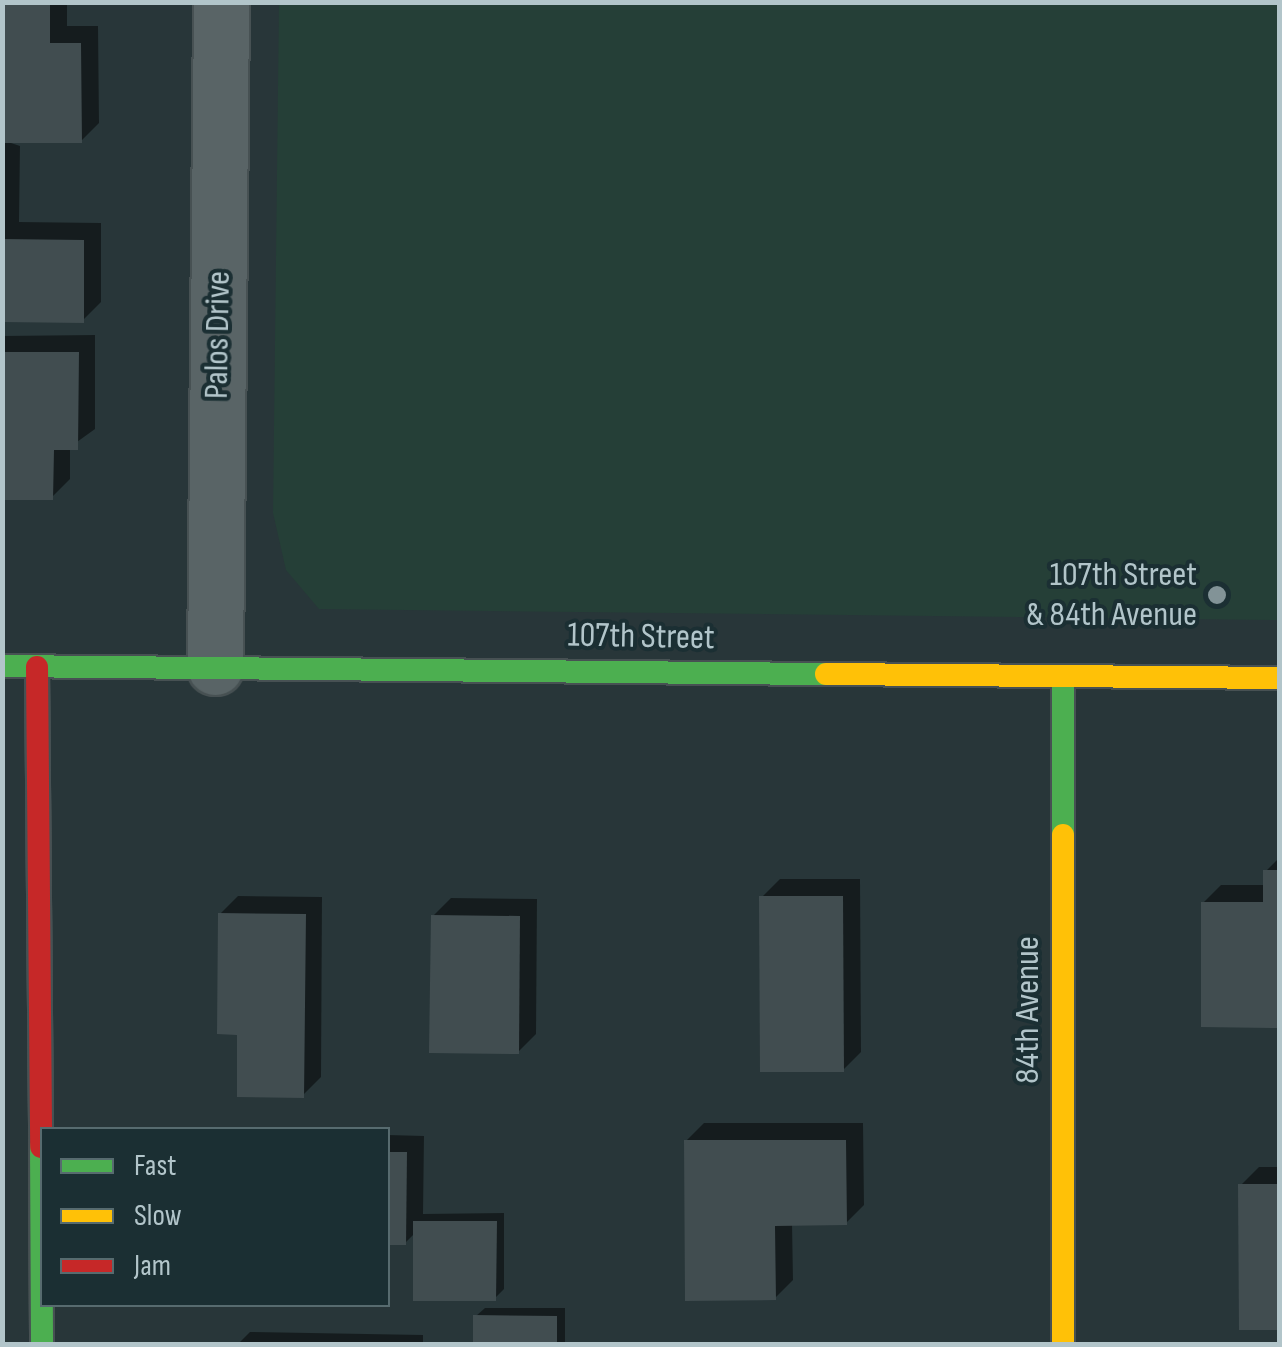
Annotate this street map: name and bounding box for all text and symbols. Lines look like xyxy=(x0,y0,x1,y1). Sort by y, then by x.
street label: Palos Drive xyxy=(196,271,240,399)
place label: 107th Street & 84th Avenue xyxy=(1026,554,1197,636)
marker: 107th Street & 84th Avenue xyxy=(1206,584,1228,606)
street label: 107th Street xyxy=(567,615,715,659)
street label: 84th Avenue xyxy=(1007,936,1049,1084)
legend xyxy=(40,1127,390,1307)
text: Fast xyxy=(134,1148,176,1184)
text: Slow xyxy=(134,1198,182,1234)
text: Jam xyxy=(134,1248,171,1284)

